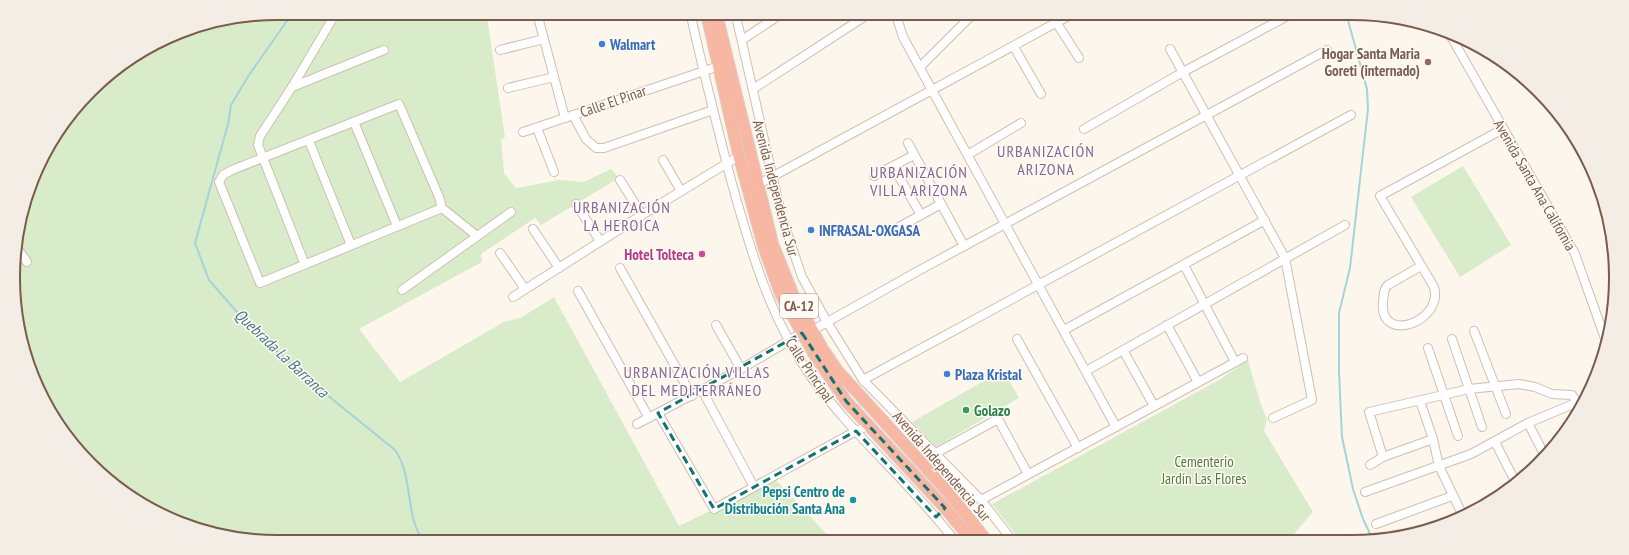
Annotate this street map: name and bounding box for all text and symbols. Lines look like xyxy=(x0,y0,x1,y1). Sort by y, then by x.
place label: Walmart xyxy=(609,35,656,54)
marker: Walmart xyxy=(597,39,607,49)
place label: Hogar Santa Maria Goreti (internado) xyxy=(1322,44,1420,80)
marker: Hogar Santa Maria Goreti (internado) xyxy=(1423,57,1433,67)
street label: Calle El Pinar xyxy=(577,81,649,121)
street label: Avenida Santa Ana California xyxy=(1490,116,1580,254)
street label: Avenida Independencia Sur xyxy=(749,118,804,259)
district label: URBANIZACIÓN ARIZONA xyxy=(997,141,1095,179)
district label: URBANIZACIÓN VILLA ARIZONA xyxy=(869,162,968,200)
district label: URBANIZACIÓN LA HEROICA xyxy=(573,197,671,235)
place label: INFRASAL-OXGASA xyxy=(819,221,921,240)
marker: INFRASAL-OXGASA xyxy=(806,225,816,235)
place label: Hotel Tolteca xyxy=(624,245,694,264)
marker: Hotel Tolteca xyxy=(697,249,707,259)
road number: CA-12 xyxy=(780,294,818,318)
water label: Quebrada La Barranca xyxy=(231,304,334,403)
street label: Calle Principal xyxy=(781,334,839,406)
district label: URBANIZACIÓN VILLAS DEL MEDITERRÁNEO xyxy=(624,362,770,400)
place label: Plaza Kristal xyxy=(955,365,1022,384)
marker: Plaza Kristal xyxy=(942,369,952,379)
place label: Golazo xyxy=(974,401,1011,420)
marker: Golazo xyxy=(961,405,971,415)
street label: Avenida Independencia Sur xyxy=(889,407,996,526)
park label: Cementerio Jardín Las Flores xyxy=(1160,452,1247,488)
place label: Pepsi Centro de Distribución Santa Ana xyxy=(725,482,845,518)
marker: Pepsi Centro de Distribución Santa Ana xyxy=(848,495,858,505)

